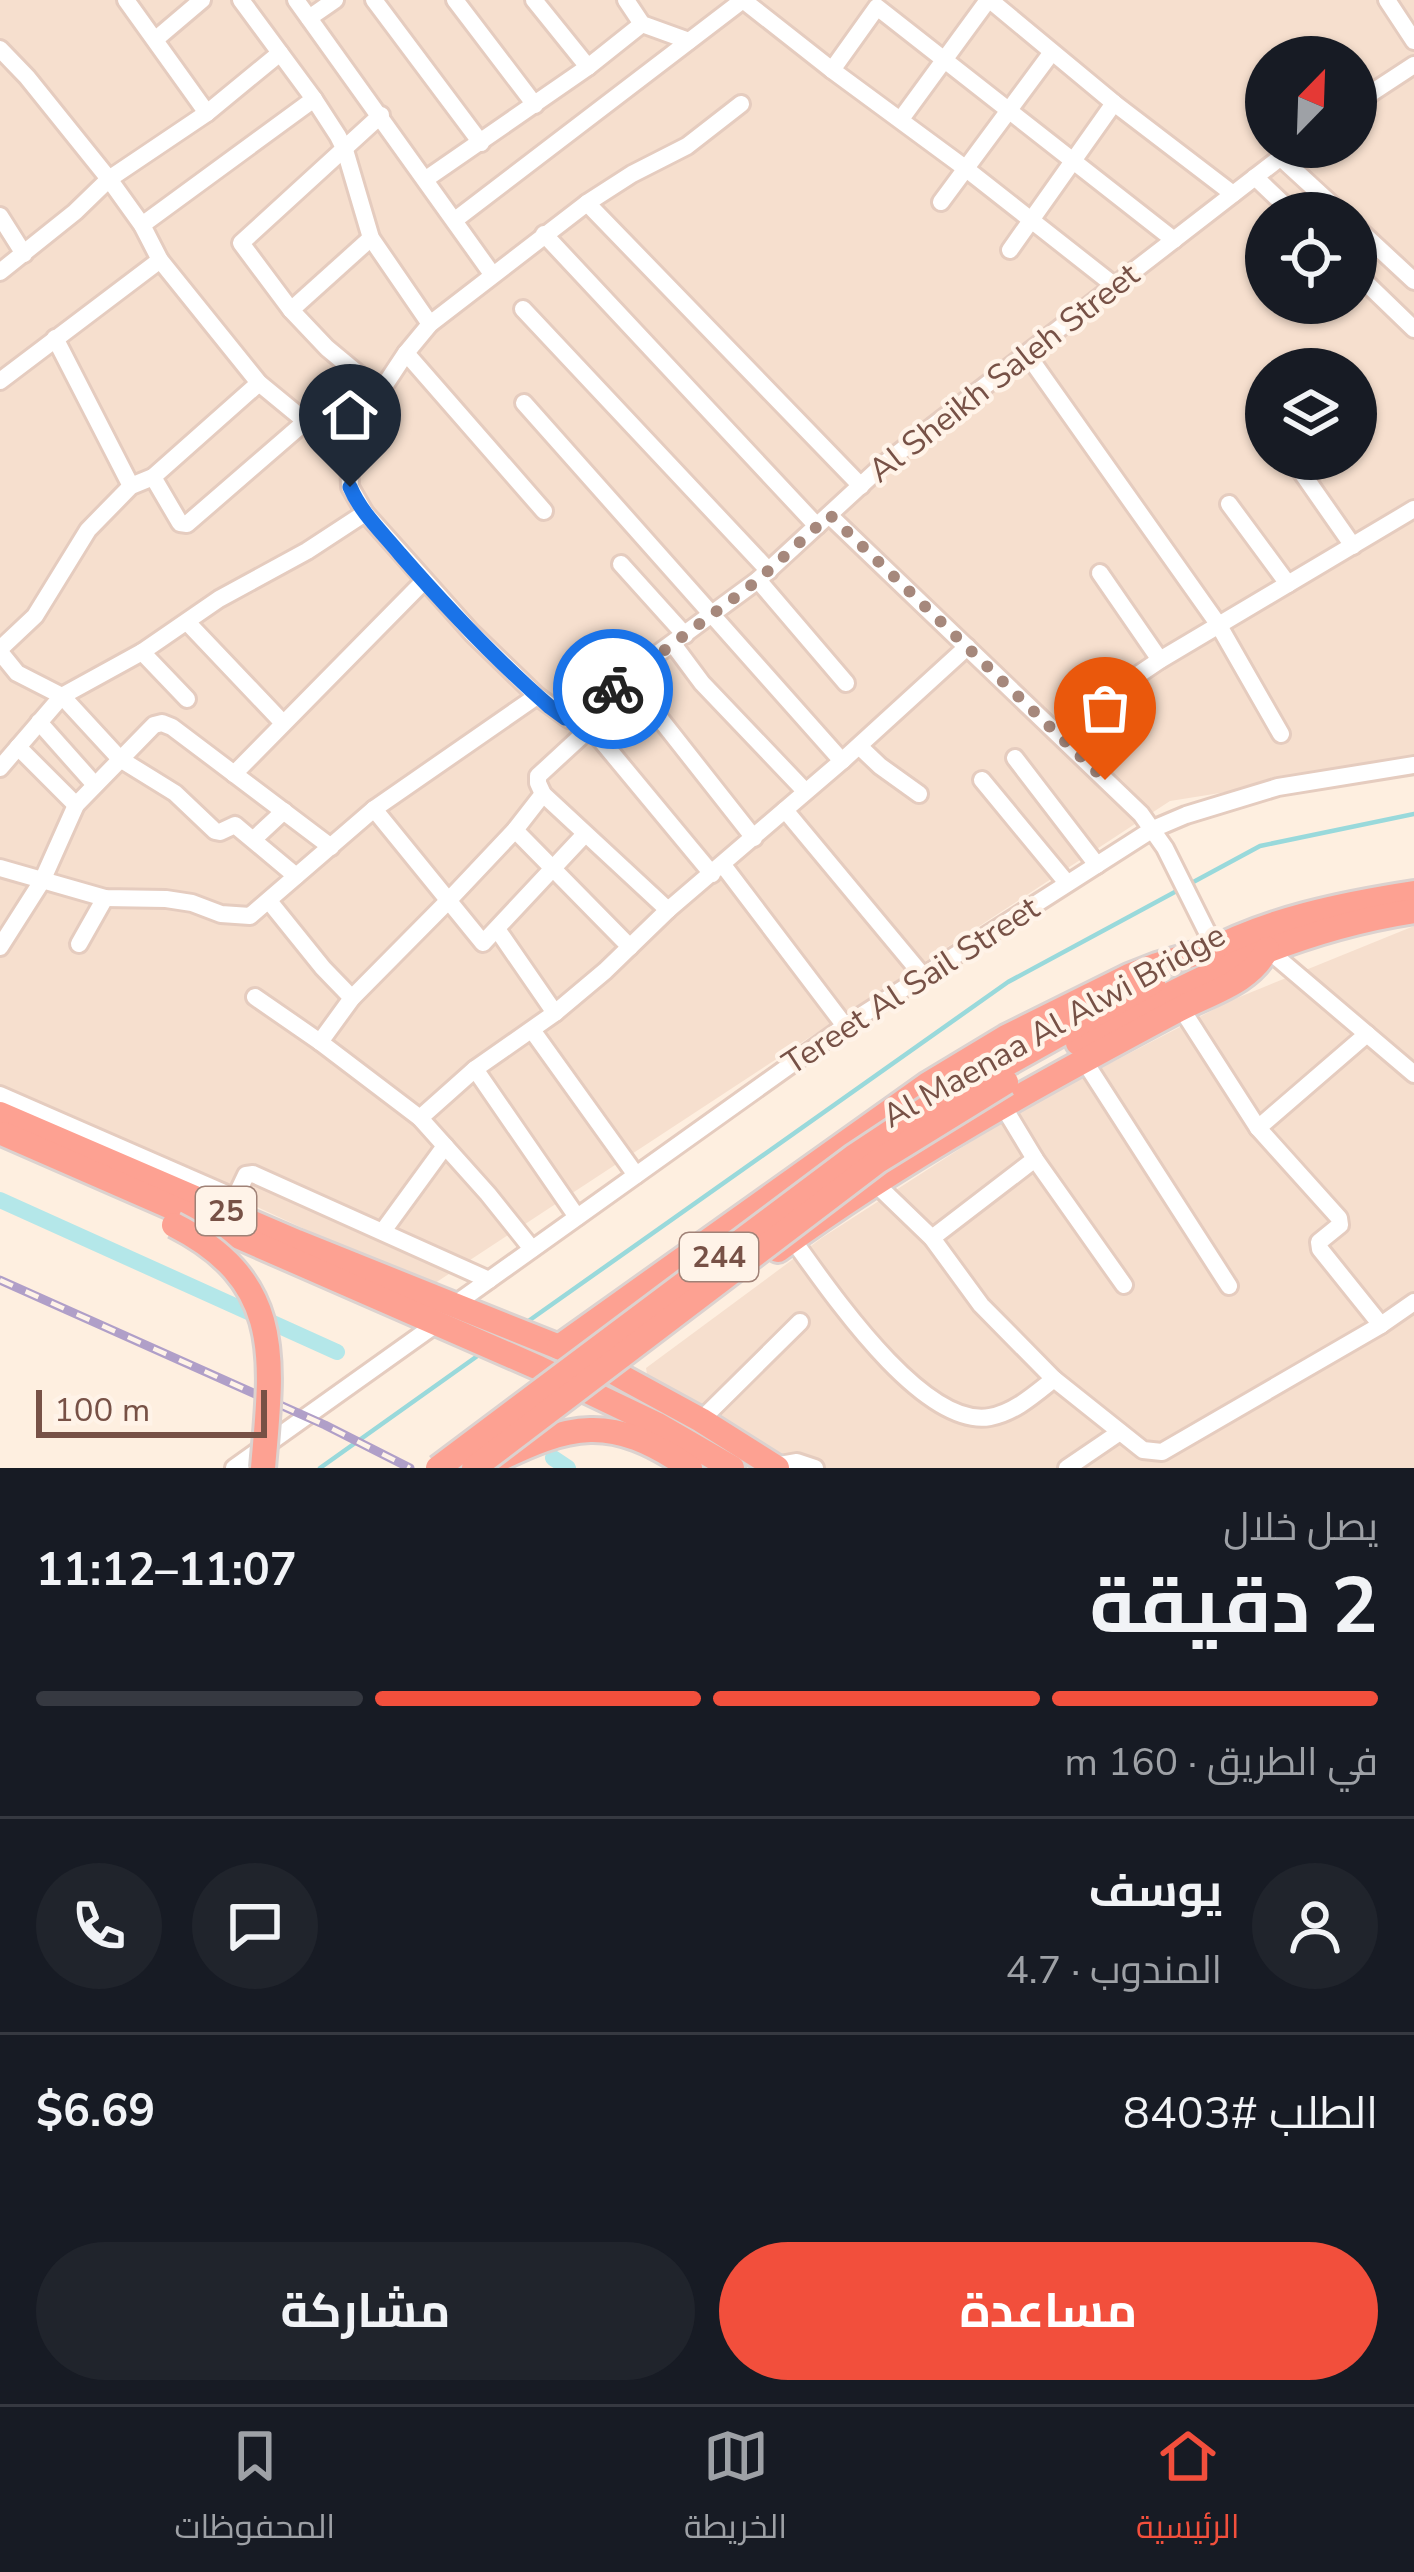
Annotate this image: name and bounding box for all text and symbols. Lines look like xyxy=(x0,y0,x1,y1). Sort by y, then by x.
north arrow xyxy=(1245,36,1377,168)
map controls xyxy=(1245,36,1377,480)
button: locate xyxy=(1245,192,1377,324)
street label: Al Sheikh Saleh Street xyxy=(859,253,1149,493)
button: layers xyxy=(1245,348,1377,480)
pin xyxy=(299,364,401,487)
icon: home xyxy=(317,382,383,448)
courier xyxy=(553,629,673,749)
icon: bike xyxy=(580,656,646,722)
pin xyxy=(1054,657,1156,780)
icon: bag xyxy=(1072,675,1138,741)
street label: Tereet Al Sail Street xyxy=(774,886,1048,1086)
street label: Al Maenaa Al Alwi Bridge xyxy=(875,913,1233,1139)
road number: 25 xyxy=(196,1187,256,1235)
road number: 244 xyxy=(680,1233,758,1281)
scale bar xyxy=(36,1384,267,1437)
text: 100 m xyxy=(54,1388,150,1433)
text: يصل خلال xyxy=(1223,1501,1378,1554)
text: 11:07–11:12 xyxy=(36,1540,297,1601)
text: 2 دقيقة xyxy=(1090,1553,1378,1660)
text: في الطريق · 160 m xyxy=(1064,1736,1378,1789)
text: يوسف xyxy=(1088,1861,1222,1922)
button: phone xyxy=(36,1863,162,1989)
button: chat xyxy=(192,1863,318,1989)
button: person xyxy=(1252,1863,1378,1989)
text: المندوب · 4.7 xyxy=(1005,1944,1222,1997)
text: $6.69 xyxy=(36,2081,155,2142)
text: الطلب #8403 xyxy=(1123,2083,1378,2144)
button: مشاركة xyxy=(36,2242,695,2380)
button: مساعدة xyxy=(719,2242,1378,2380)
tab: المحفوظات xyxy=(175,2423,335,2557)
tab: الخريطة xyxy=(684,2423,787,2557)
tab: الرئيسية xyxy=(1136,2423,1240,2557)

